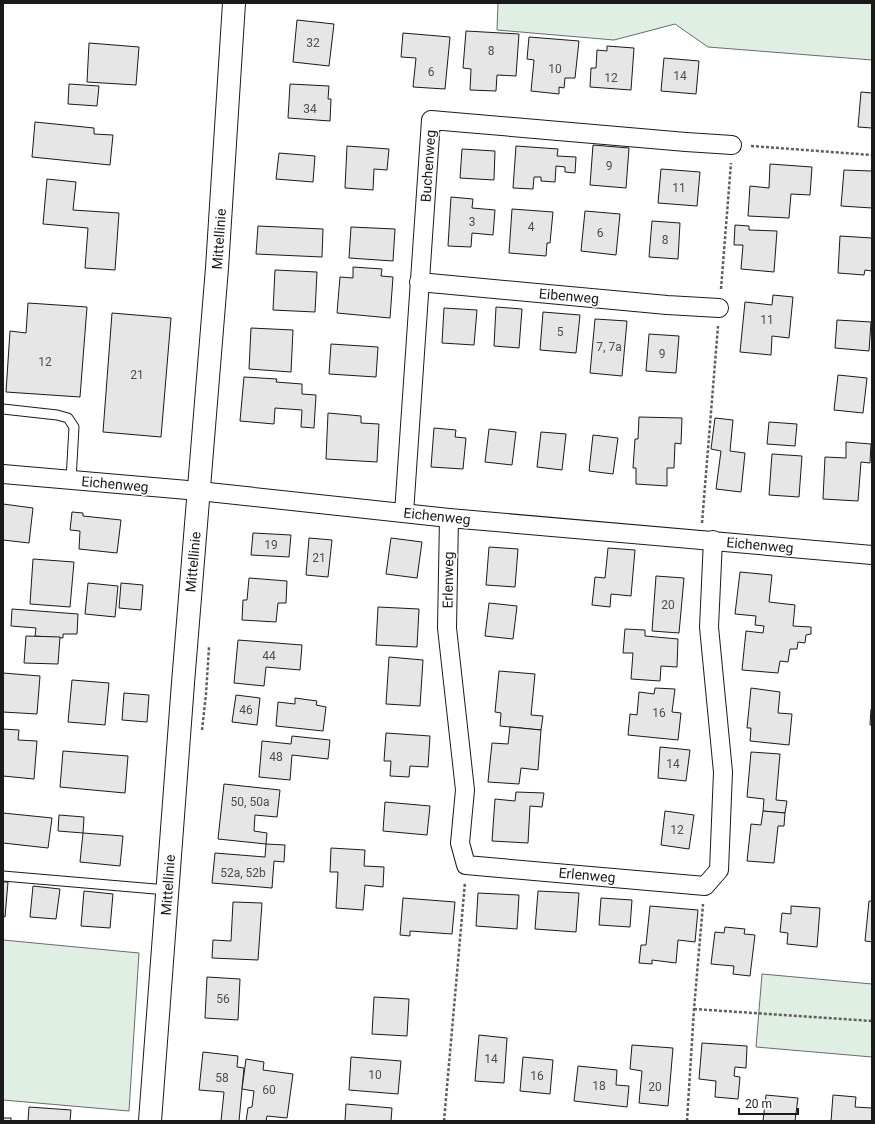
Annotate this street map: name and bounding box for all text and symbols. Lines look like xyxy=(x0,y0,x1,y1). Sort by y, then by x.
house number: 32 xyxy=(306,36,320,50)
house number: 8 xyxy=(488,44,495,58)
house number: 10 xyxy=(548,62,562,76)
house number: 6 xyxy=(428,65,435,79)
house number: 14 xyxy=(673,69,687,83)
house number: 12 xyxy=(604,71,618,85)
house number: 34 xyxy=(303,102,317,116)
street label: Buchenweg xyxy=(417,129,439,203)
house number: 9 xyxy=(606,159,612,173)
house number: 11 xyxy=(672,181,686,195)
street label: Mittellinie xyxy=(209,208,229,270)
house number: 3 xyxy=(469,215,475,229)
house number: 4 xyxy=(528,220,535,234)
house number: 6 xyxy=(597,226,604,240)
house number: 8 xyxy=(662,233,669,247)
street label: Eibenweg xyxy=(538,285,600,307)
house number: 11 xyxy=(760,313,774,327)
house number: 5 xyxy=(557,325,564,339)
house number: 7, 7a xyxy=(596,340,622,354)
house number: 9 xyxy=(659,347,665,361)
house number: 12 xyxy=(38,355,52,369)
house number: 21 xyxy=(130,368,144,382)
street label: Eichenweg xyxy=(81,473,149,495)
street label: Eichenweg xyxy=(403,505,471,527)
street label: Mittellinie xyxy=(182,531,204,593)
street label: Eichenweg xyxy=(726,534,794,556)
house number: 19 xyxy=(264,538,278,552)
house number: 21 xyxy=(312,551,326,565)
street label: Erlenweg xyxy=(440,551,456,609)
house number: 20 xyxy=(661,598,675,612)
house number: 44 xyxy=(262,649,276,663)
house number: 46 xyxy=(239,703,253,717)
house number: 16 xyxy=(652,706,666,720)
house number: 48 xyxy=(269,750,283,764)
house number: 14 xyxy=(666,757,680,771)
house number: 50, 50a xyxy=(231,795,269,809)
house number: 12 xyxy=(670,823,684,837)
street label: Mittellinie xyxy=(158,854,178,916)
street label: Erlenweg xyxy=(558,865,616,885)
house number: 52a, 52b xyxy=(220,866,266,880)
house number: 56 xyxy=(216,992,230,1006)
house number: 14 xyxy=(484,1052,498,1066)
house number: 10 xyxy=(368,1068,382,1082)
house number: 16 xyxy=(530,1069,544,1083)
house number: 58 xyxy=(215,1071,229,1085)
house number: 18 xyxy=(592,1079,606,1093)
house number: 20 xyxy=(648,1080,662,1094)
house number: 60 xyxy=(262,1083,276,1097)
scale bar xyxy=(739,1090,798,1116)
text: 20 m xyxy=(745,1097,772,1111)

